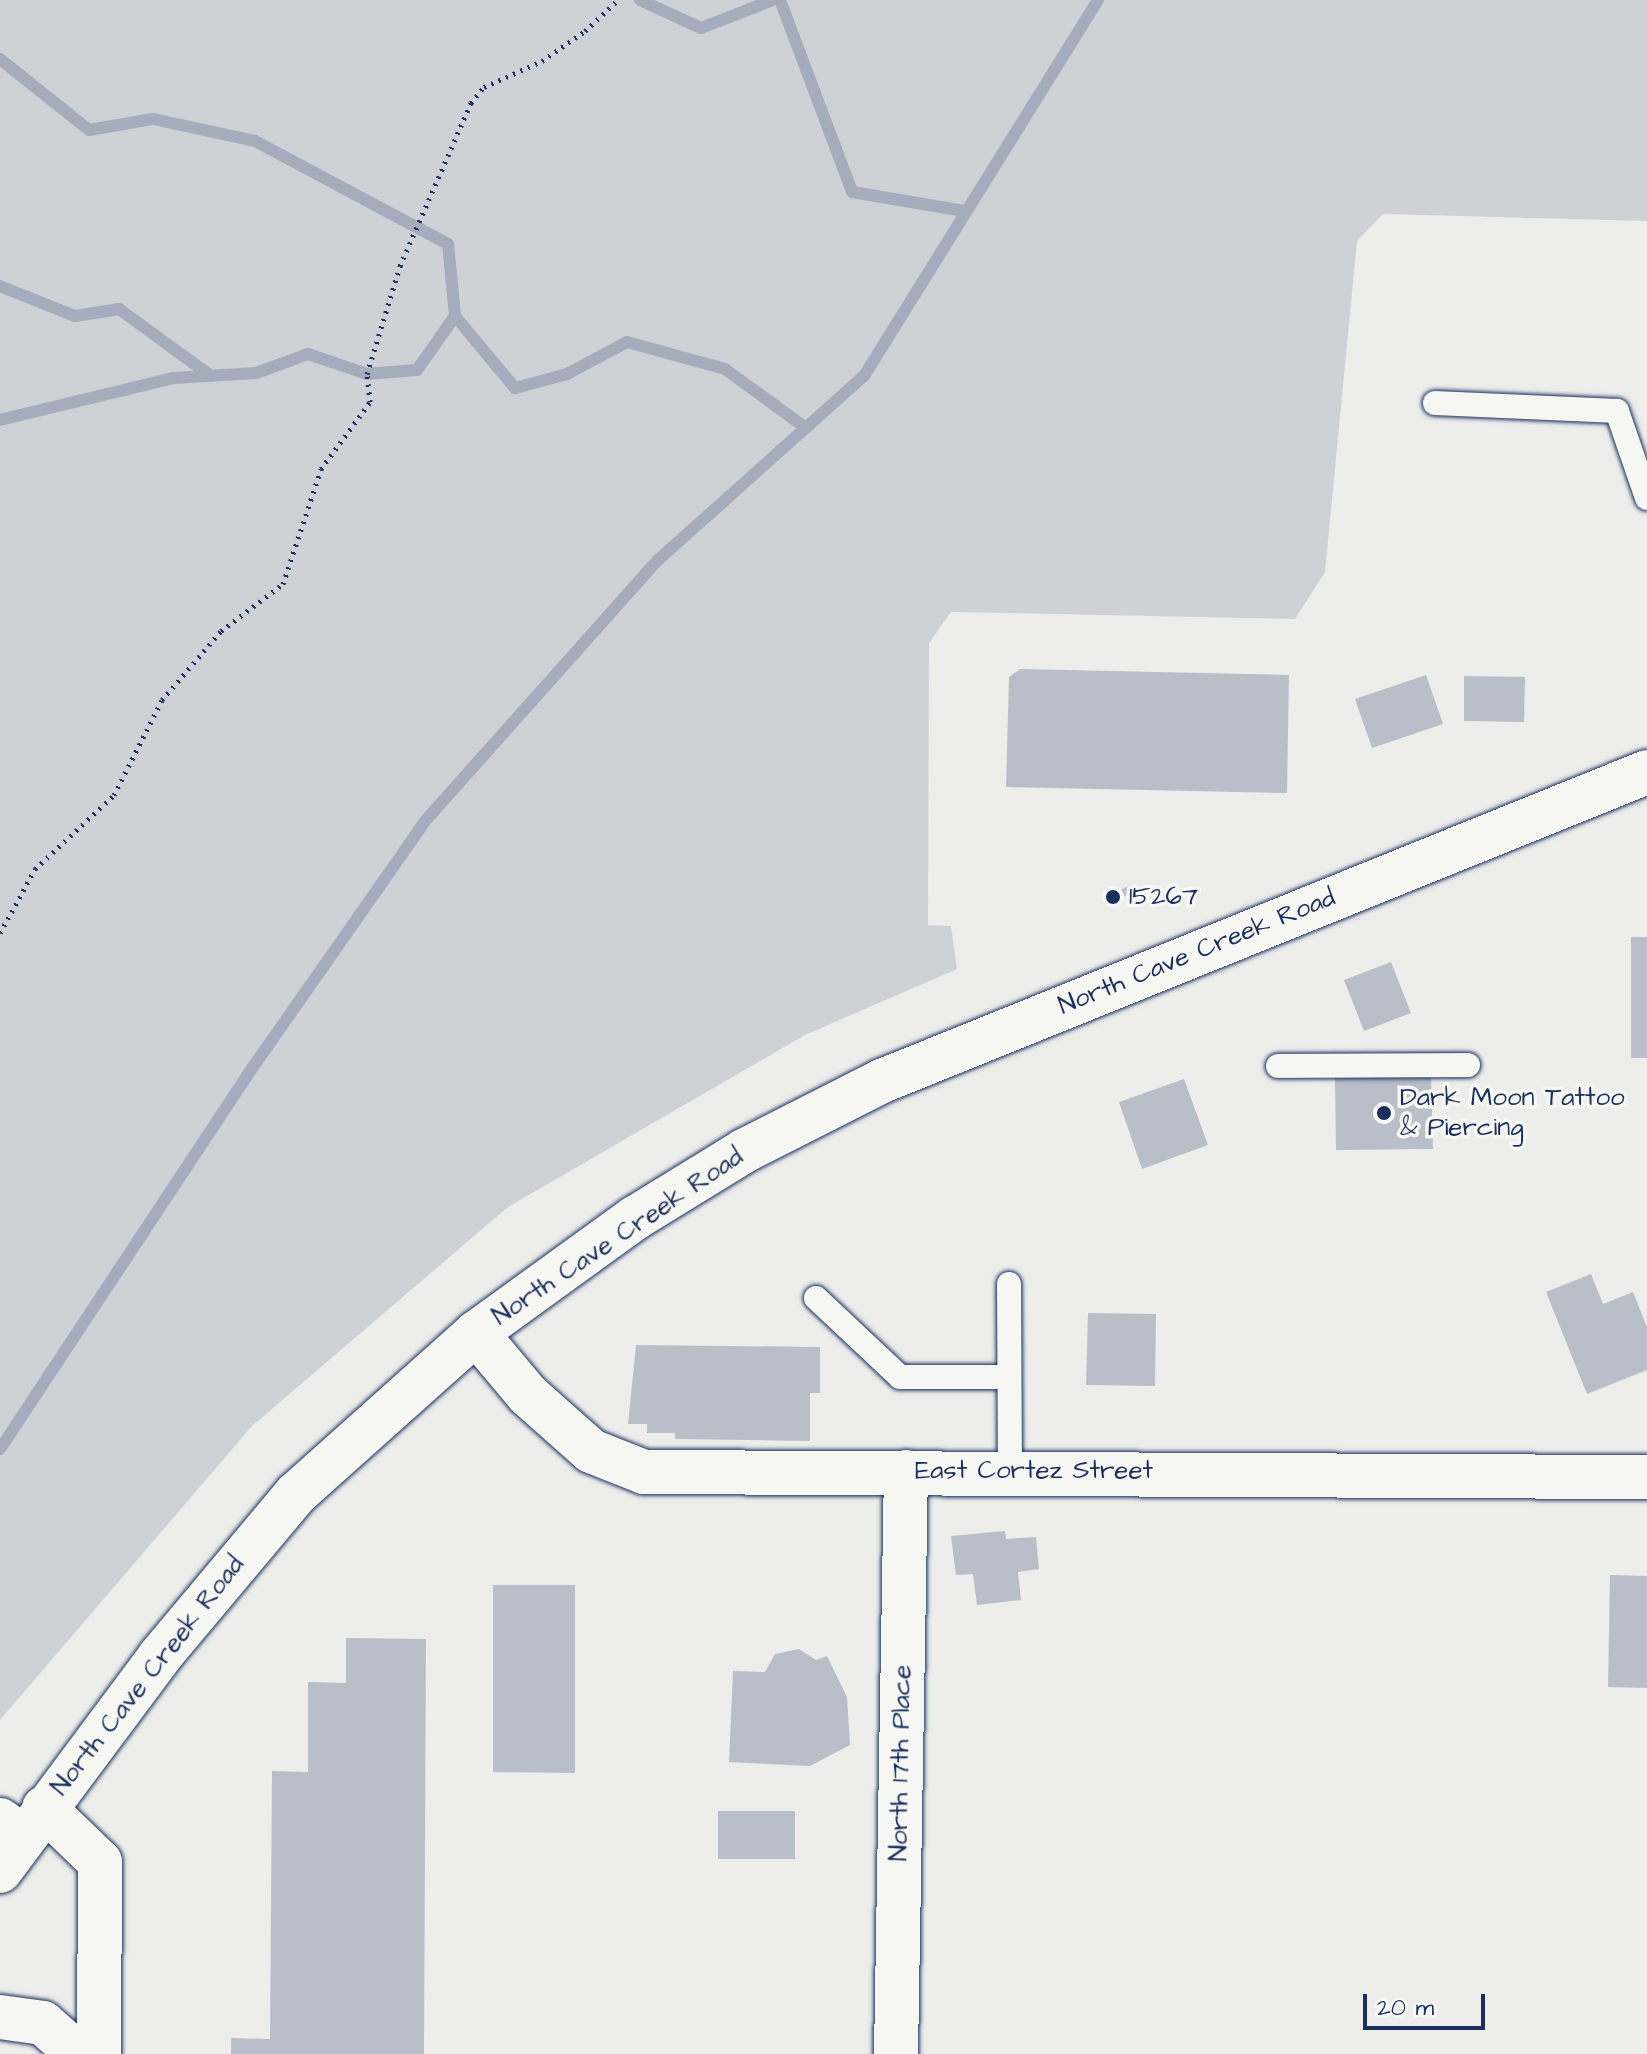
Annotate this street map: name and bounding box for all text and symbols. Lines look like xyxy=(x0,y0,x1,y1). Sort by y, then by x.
place label: 15267 xyxy=(1129,881,1198,913)
street label: North Cave Creek Road xyxy=(1054,882,1340,1022)
marker: 15267 xyxy=(1104,888,1122,906)
place label: Dark Moon Tattoo & Piercing xyxy=(1400,1082,1625,1144)
marker: Dark Moon Tattoo & Piercing xyxy=(1375,1104,1393,1122)
street label: North Cave Creek Road xyxy=(487,1141,749,1333)
street label: East Cortez Street xyxy=(915,1455,1153,1487)
street label: North Cave Creek Road xyxy=(45,1550,251,1802)
street label: North 17th Place xyxy=(884,1664,918,1862)
scale bar xyxy=(1367,1978,1489,2028)
text: 20 m xyxy=(1377,1991,1434,2025)

